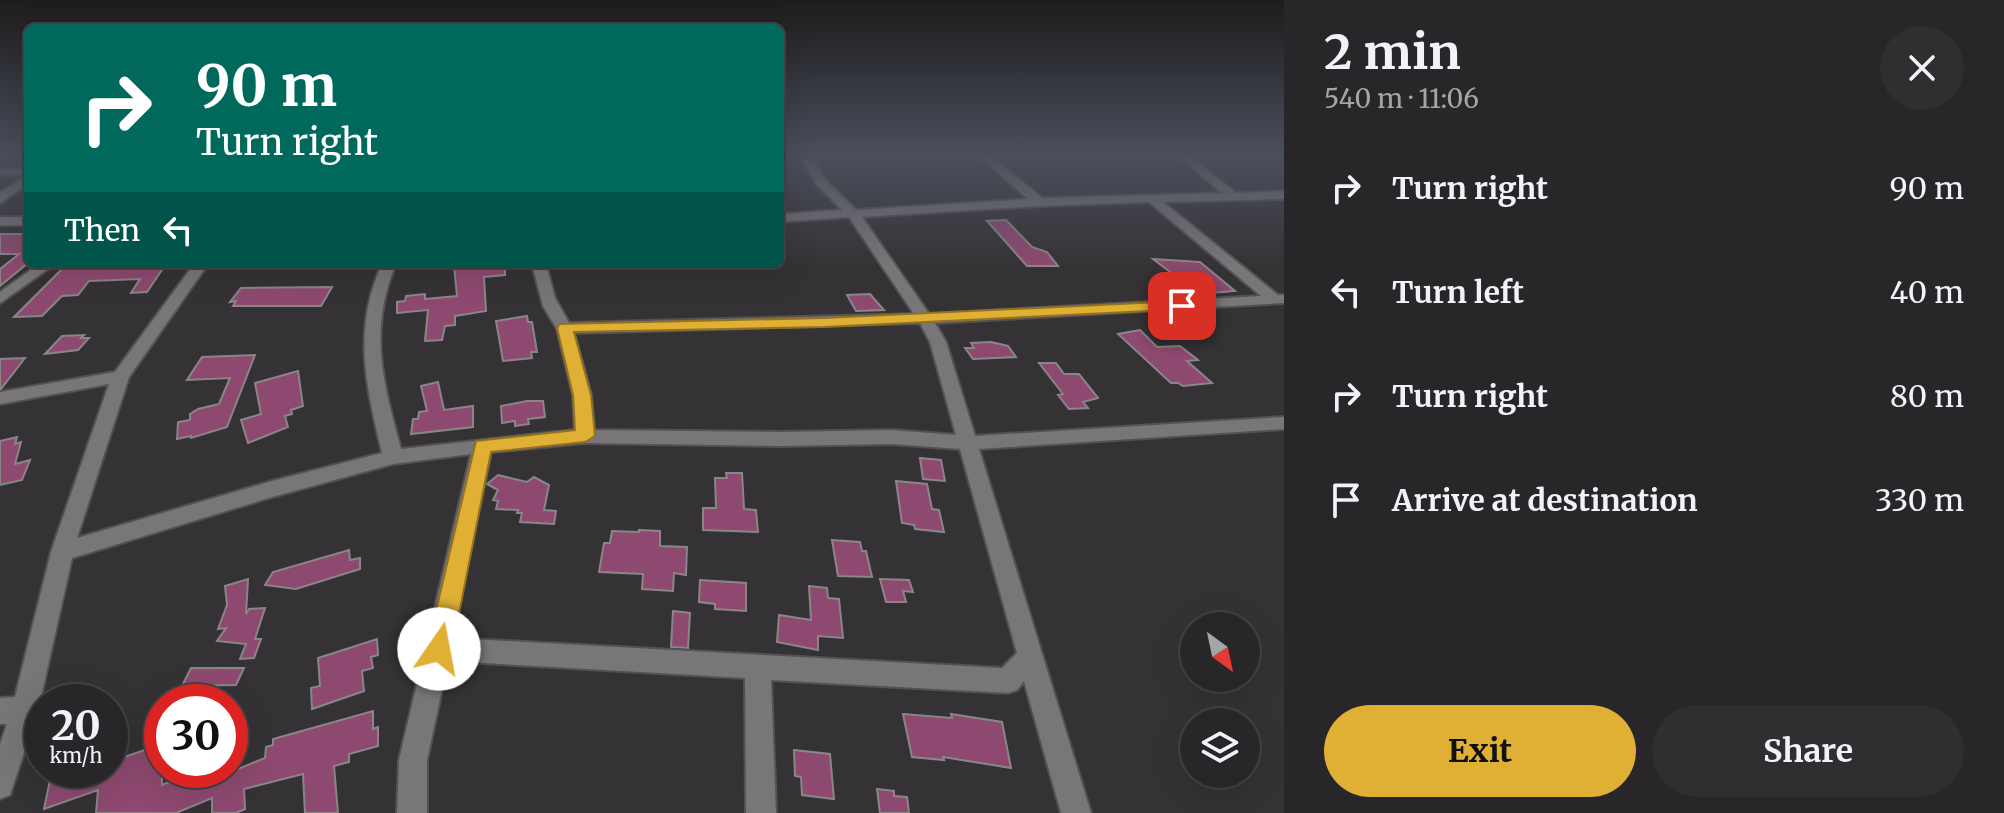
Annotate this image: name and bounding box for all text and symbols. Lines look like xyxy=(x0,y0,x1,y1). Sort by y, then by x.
text: 2 min xyxy=(1324,22,1461,82)
button: close xyxy=(1880,26,1964,110)
text: 90 m xyxy=(196,51,337,121)
icon: right xyxy=(64,56,168,160)
text: 540 m · 11:06 xyxy=(1324,82,1479,115)
text: Turn right xyxy=(196,120,378,165)
icon: right xyxy=(1324,166,1368,210)
text: Turn right xyxy=(1392,169,1548,207)
text: 90 m xyxy=(1890,169,1964,207)
icon: left xyxy=(156,208,200,252)
text: Then xyxy=(64,211,140,249)
icon: left xyxy=(1324,270,1368,314)
pin xyxy=(1148,272,1216,340)
text: Turn left xyxy=(1392,273,1524,311)
text: 40 m xyxy=(1890,273,1964,311)
icon: arrive xyxy=(1160,284,1204,328)
icon: right xyxy=(1324,374,1368,418)
text: Turn right xyxy=(1392,377,1548,415)
text: 80 m xyxy=(1890,377,1964,415)
icon: arrive xyxy=(1324,478,1368,522)
text: Arrive at destination xyxy=(1392,481,1698,519)
text: 330 m xyxy=(1875,481,1964,519)
position arrow xyxy=(397,607,481,691)
north arrow xyxy=(1180,612,1260,692)
map controls xyxy=(1180,612,1260,788)
speed limit sign: 30 xyxy=(144,684,248,788)
text: 20 xyxy=(51,701,101,751)
button: Exit xyxy=(1324,705,1636,797)
button: Share xyxy=(1652,705,1964,797)
button: layers xyxy=(1180,708,1260,788)
text: km/h xyxy=(50,743,102,768)

